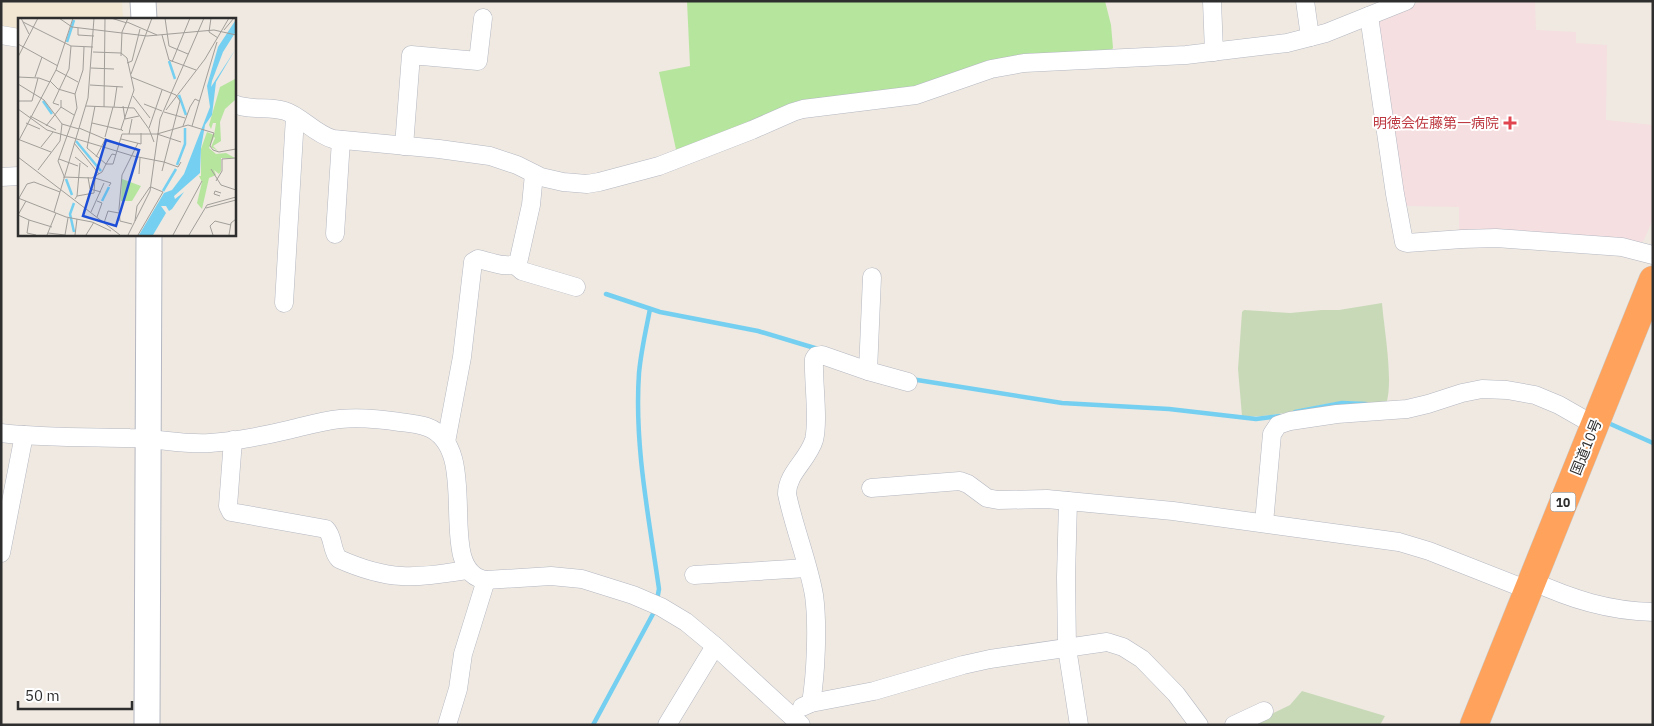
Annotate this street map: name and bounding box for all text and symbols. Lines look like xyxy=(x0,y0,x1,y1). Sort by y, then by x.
inset map xyxy=(18,18,235,235)
place label: 明徳会佐藤第一病院 xyxy=(1373,114,1499,132)
marker: 明徳会佐藤第一病院 xyxy=(1503,116,1517,130)
street label: 国道10号 xyxy=(1567,416,1605,478)
road number: 10 xyxy=(1550,492,1576,512)
scale bar xyxy=(18,678,131,710)
text: 50 m xyxy=(25,686,60,705)

